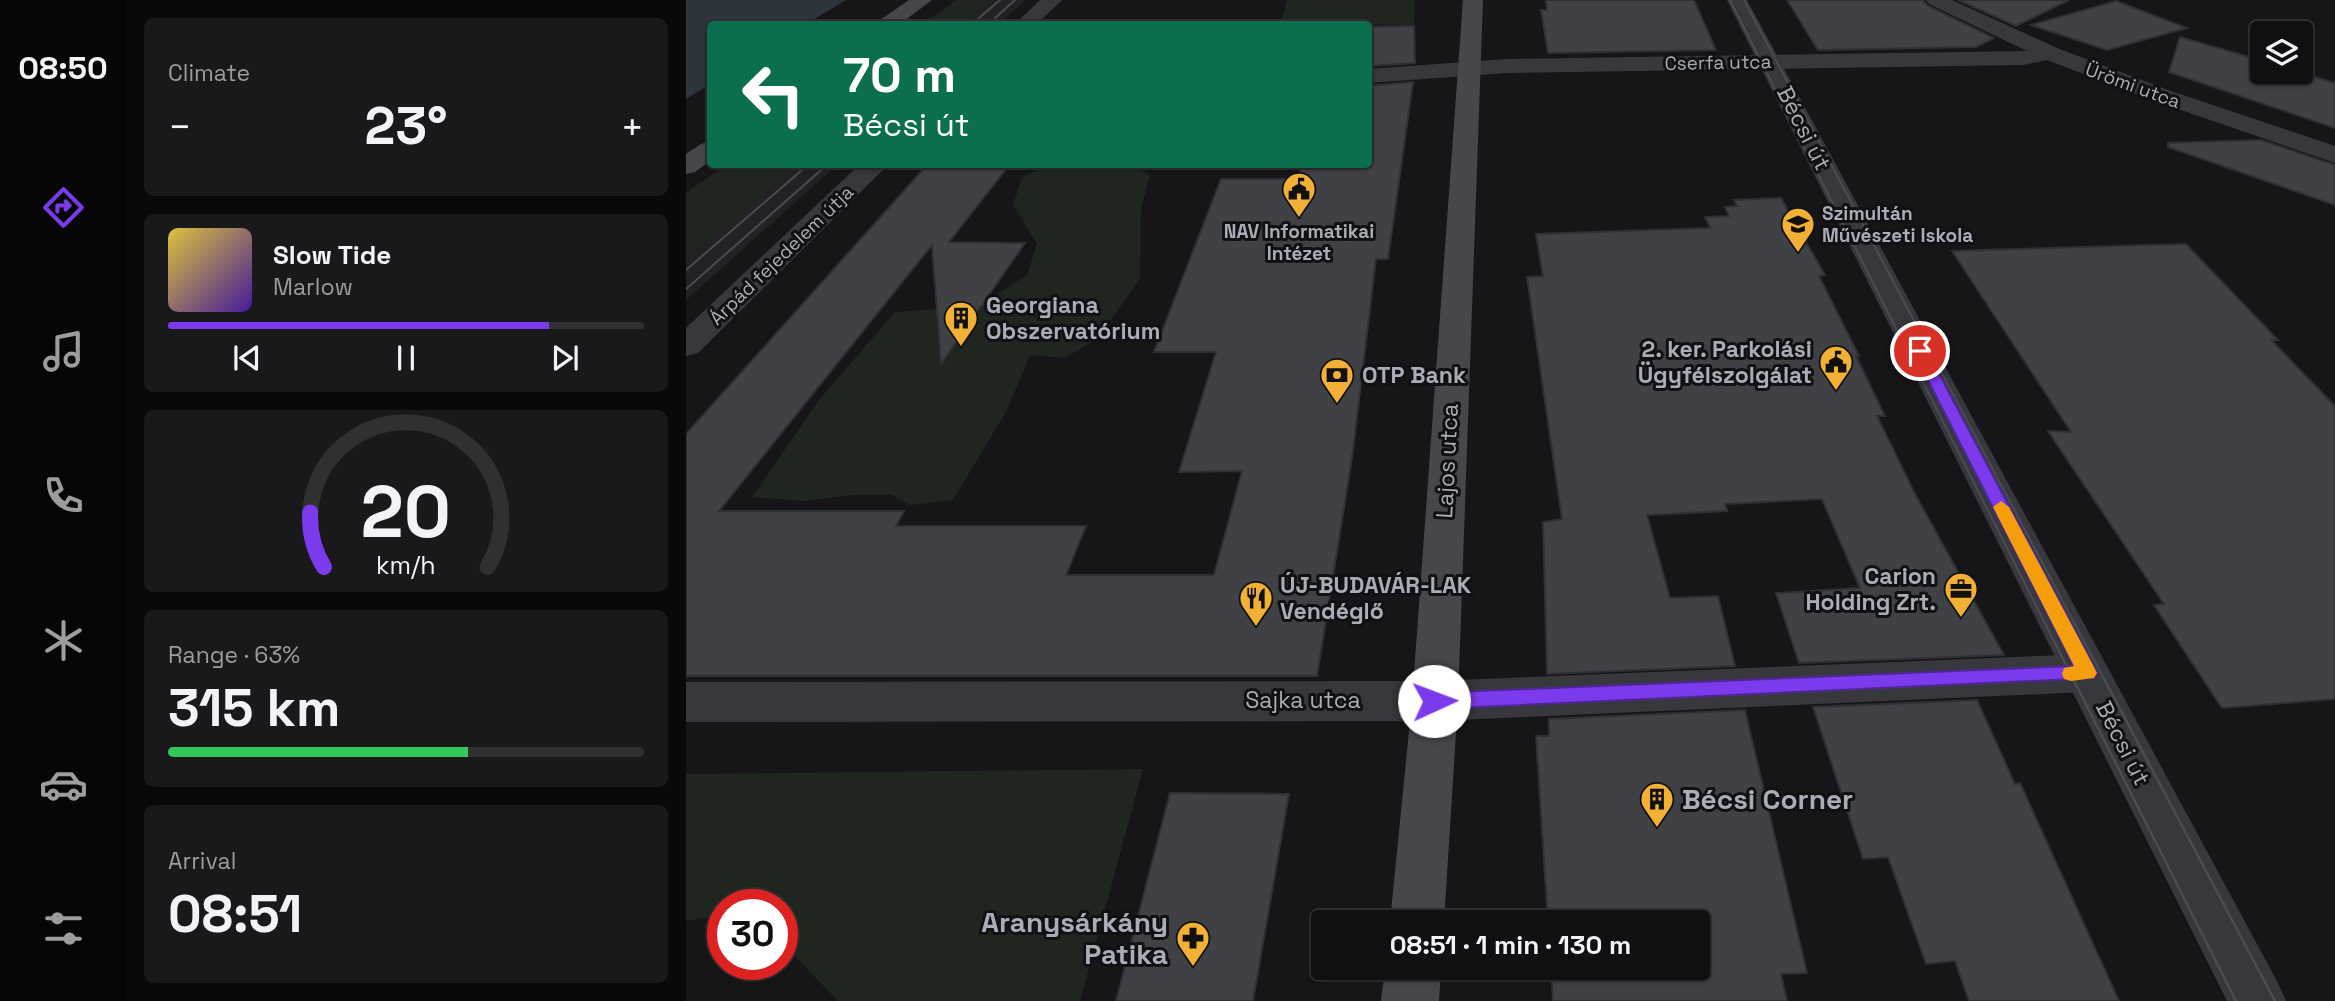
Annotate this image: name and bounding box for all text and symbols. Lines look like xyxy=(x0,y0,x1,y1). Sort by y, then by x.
map controls xyxy=(2250,21,2313,84)
button: layers xyxy=(2250,21,2313,84)
text: 70 m xyxy=(843,44,956,106)
text: 08:50 xyxy=(18,48,108,88)
icon: left xyxy=(728,49,819,140)
street label: Cserfa utca xyxy=(1664,49,1772,76)
street label: Ürömi utca xyxy=(2082,57,2184,114)
text: Climate xyxy=(168,58,250,88)
street label: Bécsi út xyxy=(1770,81,1838,175)
text: 23° xyxy=(365,93,448,159)
text: − xyxy=(168,103,192,151)
text: + xyxy=(620,103,644,151)
text: Bécsi út xyxy=(843,105,969,145)
public building icon: NAV Informatikai Intézet xyxy=(1280,170,1318,219)
street label: Árpád fejedelem útja xyxy=(704,180,859,331)
icon: directions xyxy=(39,183,88,232)
place label: Szimultán Művészeti Iskola xyxy=(1822,201,1973,248)
school or university icon: Szimultán Művészeti Iskola xyxy=(1779,205,1817,254)
place label: NAV Informatikai Intézet xyxy=(1224,219,1374,266)
text: Slow Tide xyxy=(273,238,391,272)
text: Marlow xyxy=(273,272,353,302)
place label: Georgiana Obszervatórium xyxy=(986,290,1160,346)
building icon: Georgiana Obszervatórium xyxy=(942,299,980,348)
pin xyxy=(1890,321,1950,381)
icon: music xyxy=(39,327,88,376)
icon: arrive xyxy=(1901,332,1939,370)
place label: 2. ker. Parkolási Ügyfélszolgálat xyxy=(1638,334,1812,390)
icon: previous xyxy=(228,339,266,377)
icon: pause xyxy=(387,339,425,377)
icon: next xyxy=(546,339,584,377)
public building icon: 2. ker. Parkolási Ügyfélszolgálat xyxy=(1817,343,1855,392)
bank icon: OTP Bank xyxy=(1318,356,1356,405)
place label: OTP Bank xyxy=(1362,360,1466,390)
street label: Lajos utca xyxy=(1429,403,1465,519)
text: 20 xyxy=(361,465,451,558)
icon: phone xyxy=(39,471,88,520)
text: km/h xyxy=(376,548,436,580)
place label: Carion Holding Zrt. xyxy=(1806,561,1936,617)
place label: ÚJ-BUDAVÁR-LAK Vendéglő xyxy=(1280,570,1472,626)
office icon: Carion Holding Zrt. xyxy=(1942,570,1980,619)
restaurant icon: ÚJ-BUDAVÁR-LAK Vendéglő xyxy=(1237,579,1275,628)
icon: climate xyxy=(39,616,88,665)
text: Range · 63% xyxy=(168,640,300,670)
position arrow xyxy=(1397,664,1471,738)
text: 315 km xyxy=(168,675,340,741)
street label: Sajka utca xyxy=(1245,685,1361,715)
street label: Bécsi út xyxy=(2089,696,2157,790)
icon: car xyxy=(39,760,88,809)
building icon: Bécsi Corner xyxy=(1638,780,1676,829)
place label: Bécsi Corner xyxy=(1682,781,1853,817)
text: Arrival xyxy=(168,846,236,876)
text: 08:51 xyxy=(168,881,302,947)
speed limit sign: 30 xyxy=(707,889,798,980)
icon: filters xyxy=(39,904,88,953)
place label: Aranysárkány Patika xyxy=(981,904,1168,972)
pharmacy icon: Aranysárkány Patika xyxy=(1174,919,1212,968)
text: 08:51 · 1 min · 130 m xyxy=(1390,928,1631,962)

